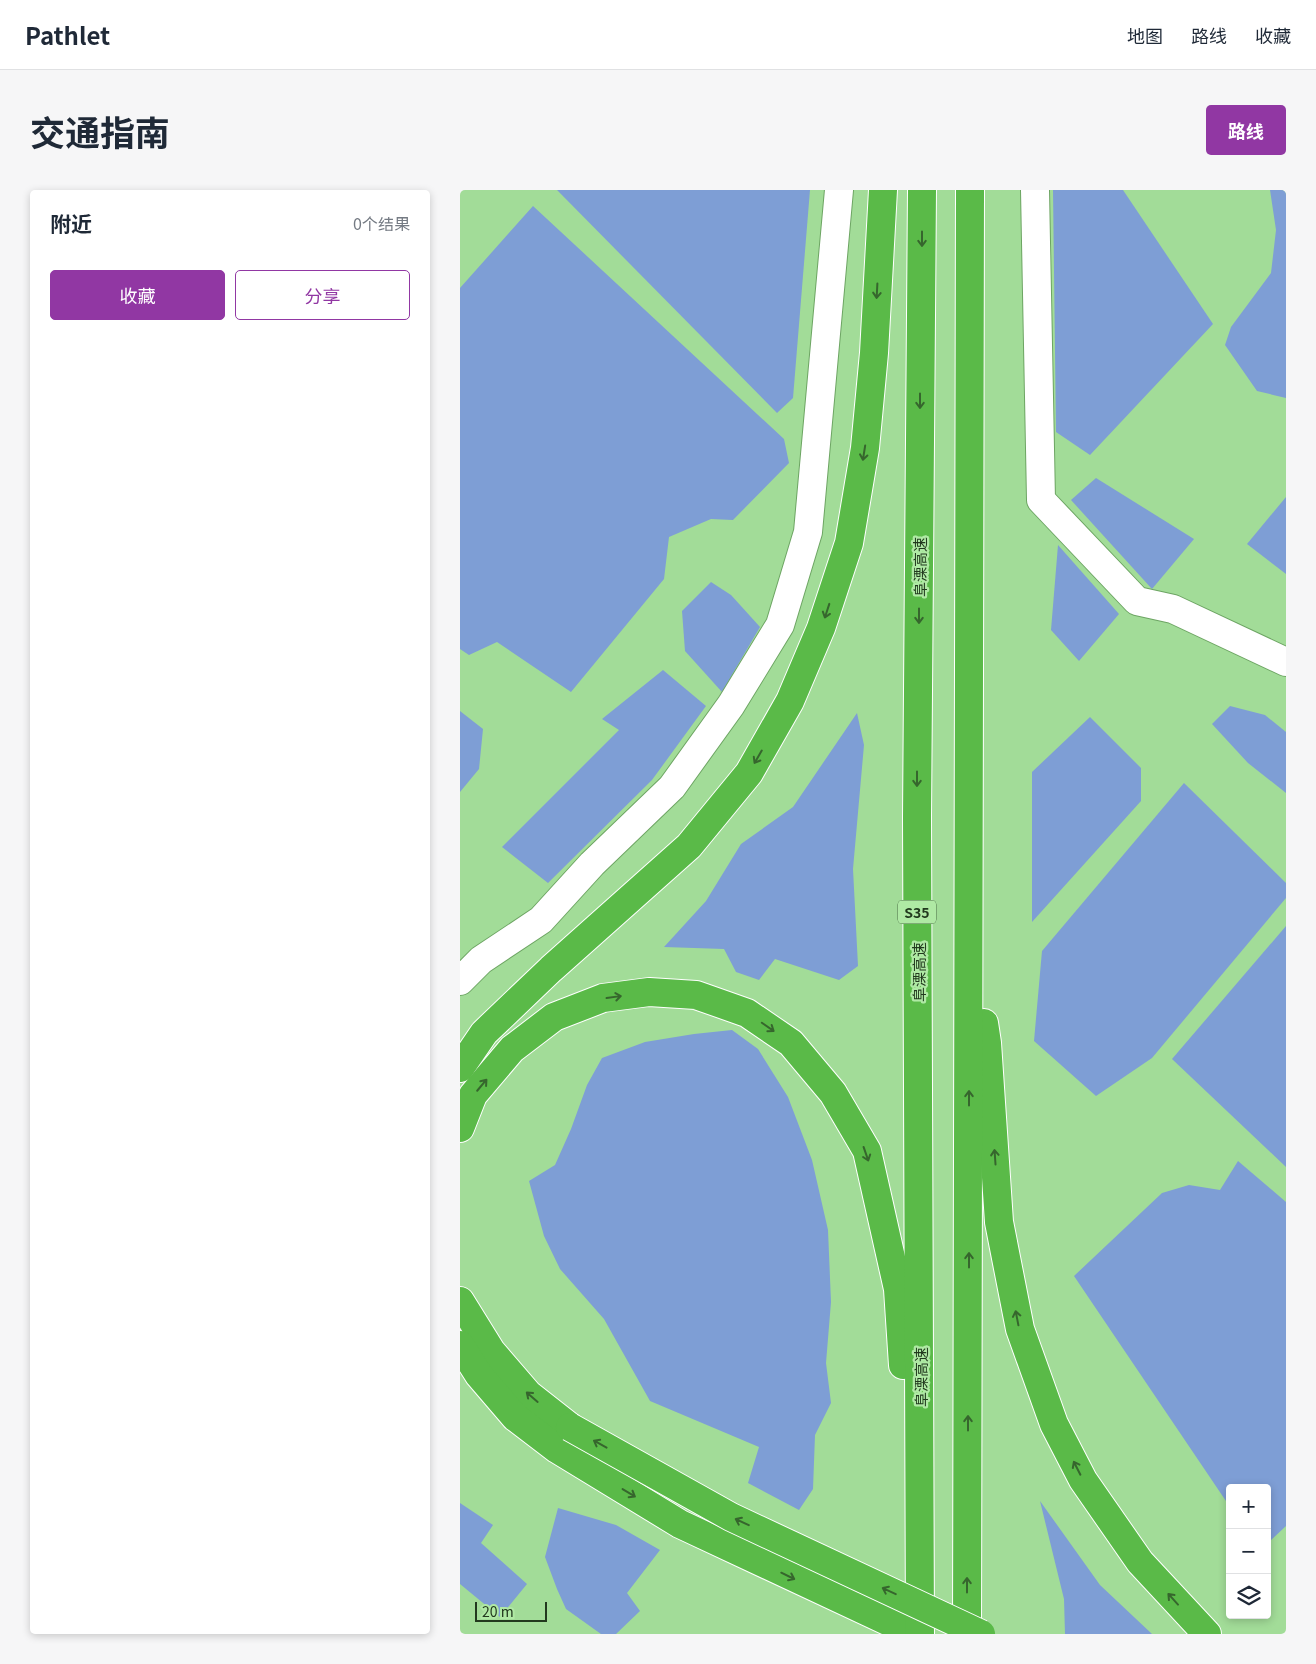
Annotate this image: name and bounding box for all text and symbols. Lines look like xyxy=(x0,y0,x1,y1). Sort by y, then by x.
text: Pathlet xyxy=(25,17,110,52)
text: 地图 xyxy=(1127,22,1163,48)
text: 路线 xyxy=(1191,22,1227,48)
text: 收藏 xyxy=(1255,22,1291,48)
text: 交通指南 xyxy=(30,105,170,156)
button: 路线 xyxy=(1206,105,1286,155)
text: 附近 xyxy=(50,208,92,238)
text: 0个结果 xyxy=(353,211,410,235)
one-way arrow xyxy=(917,230,927,246)
button: 收藏 xyxy=(50,270,225,320)
button: 分享 xyxy=(235,270,410,320)
one-way arrow xyxy=(873,283,882,299)
one-way arrow xyxy=(915,392,925,409)
one-way arrow xyxy=(858,445,868,461)
street label: 阜溧高速 xyxy=(909,537,930,597)
one-way arrow xyxy=(822,602,831,618)
one-way arrow xyxy=(914,608,924,624)
one-way arrow xyxy=(752,750,762,764)
one-way arrow xyxy=(912,770,922,786)
road number: S35 xyxy=(898,900,936,924)
street label: 阜溧高速 xyxy=(908,942,929,1002)
one-way arrow xyxy=(605,991,621,1001)
one-way arrow xyxy=(761,1022,775,1032)
one-way arrow xyxy=(476,1078,488,1091)
one-way arrow xyxy=(964,1090,974,1106)
one-way arrow xyxy=(862,1146,872,1162)
one-way arrow xyxy=(990,1150,999,1166)
one-way arrow xyxy=(964,1253,974,1269)
one-way arrow xyxy=(1012,1310,1022,1326)
street label: 阜溧高速 xyxy=(910,1347,931,1407)
one-way arrow xyxy=(525,1391,538,1403)
one-way arrow xyxy=(963,1415,973,1432)
one-way arrow xyxy=(592,1439,607,1449)
one-way arrow xyxy=(1072,1461,1082,1476)
map controls xyxy=(1226,1484,1271,1619)
button: + xyxy=(1226,1484,1271,1529)
one-way arrow xyxy=(621,1488,635,1498)
one-way arrow xyxy=(735,1517,750,1527)
button: − xyxy=(1226,1529,1271,1574)
one-way arrow xyxy=(780,1572,795,1581)
button: layers xyxy=(1226,1574,1271,1619)
one-way arrow xyxy=(963,1578,972,1594)
one-way arrow xyxy=(882,1586,897,1596)
one-way arrow xyxy=(1167,1593,1179,1606)
scale bar xyxy=(475,1599,548,1622)
text: 20 m xyxy=(482,1601,514,1621)

